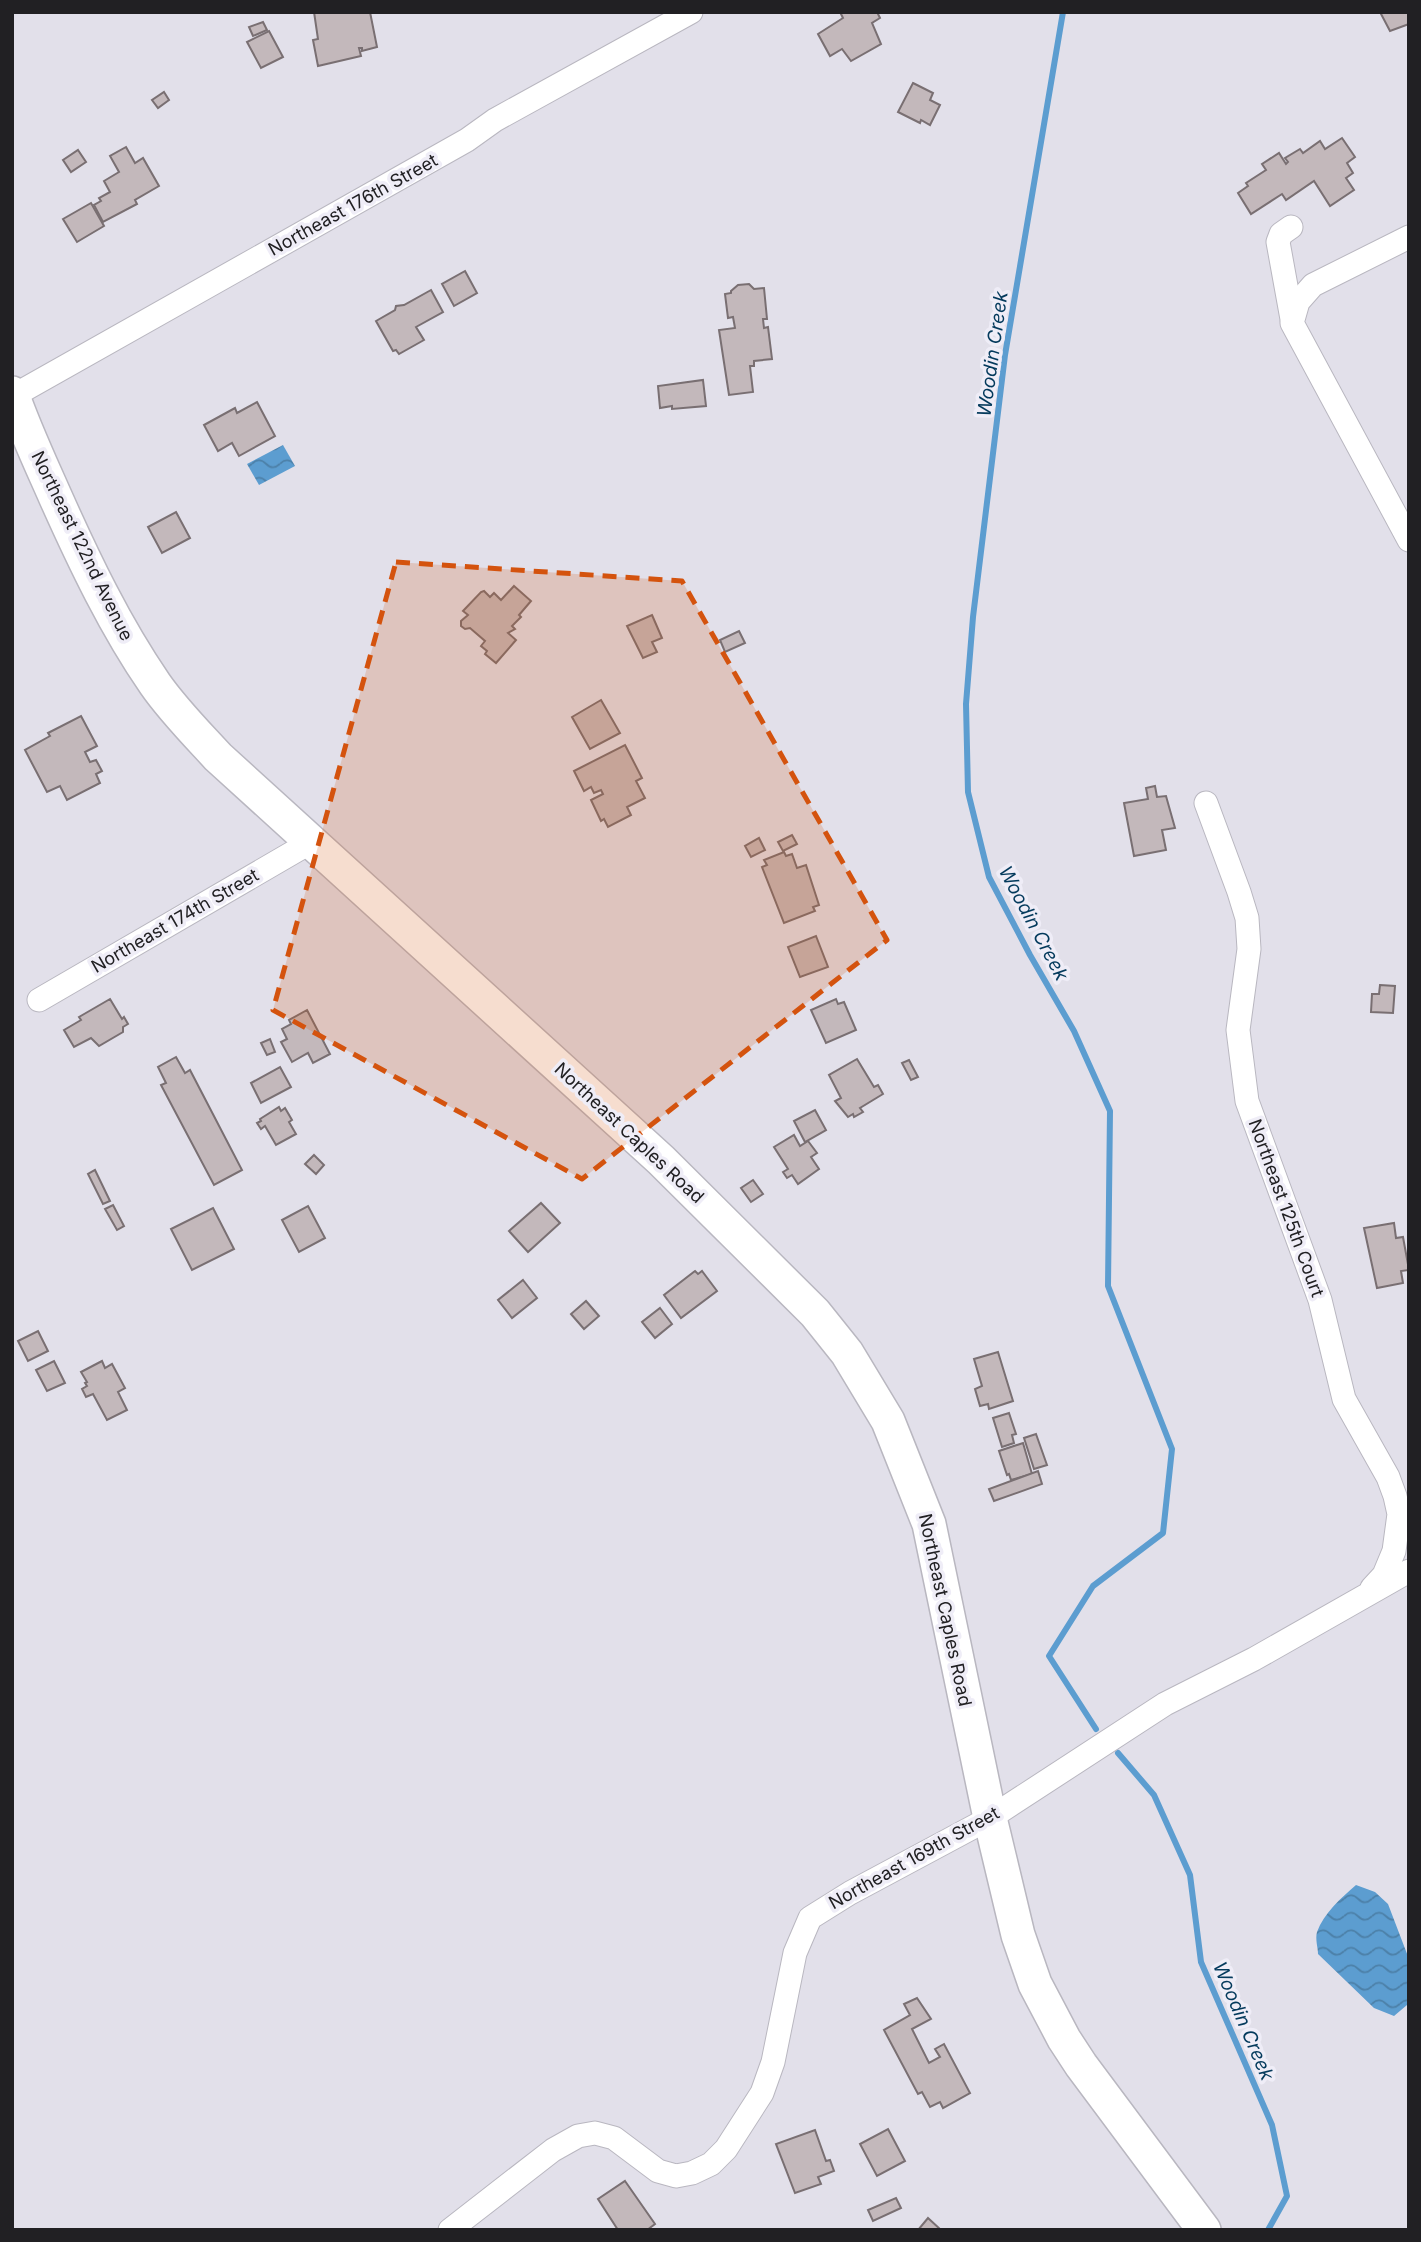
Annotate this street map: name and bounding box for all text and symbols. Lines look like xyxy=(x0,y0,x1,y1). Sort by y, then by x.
street label: Northeast 176th Street xyxy=(265,149,441,260)
water label: Woodin Creek xyxy=(972,289,1013,418)
street label: Northeast 122nd Avenue xyxy=(27,448,138,644)
water label: Woodin Creek xyxy=(994,862,1074,985)
street label: Northeast 174th Street xyxy=(87,864,262,977)
street label: Northeast Caples Road xyxy=(550,1058,708,1207)
street label: Northeast 125th Court xyxy=(1245,1116,1328,1300)
street label: Northeast Caples Road xyxy=(915,1512,976,1708)
street label: Northeast 169th Street xyxy=(825,1802,1003,1913)
water label: Woodin Creek xyxy=(1208,1959,1279,2084)

